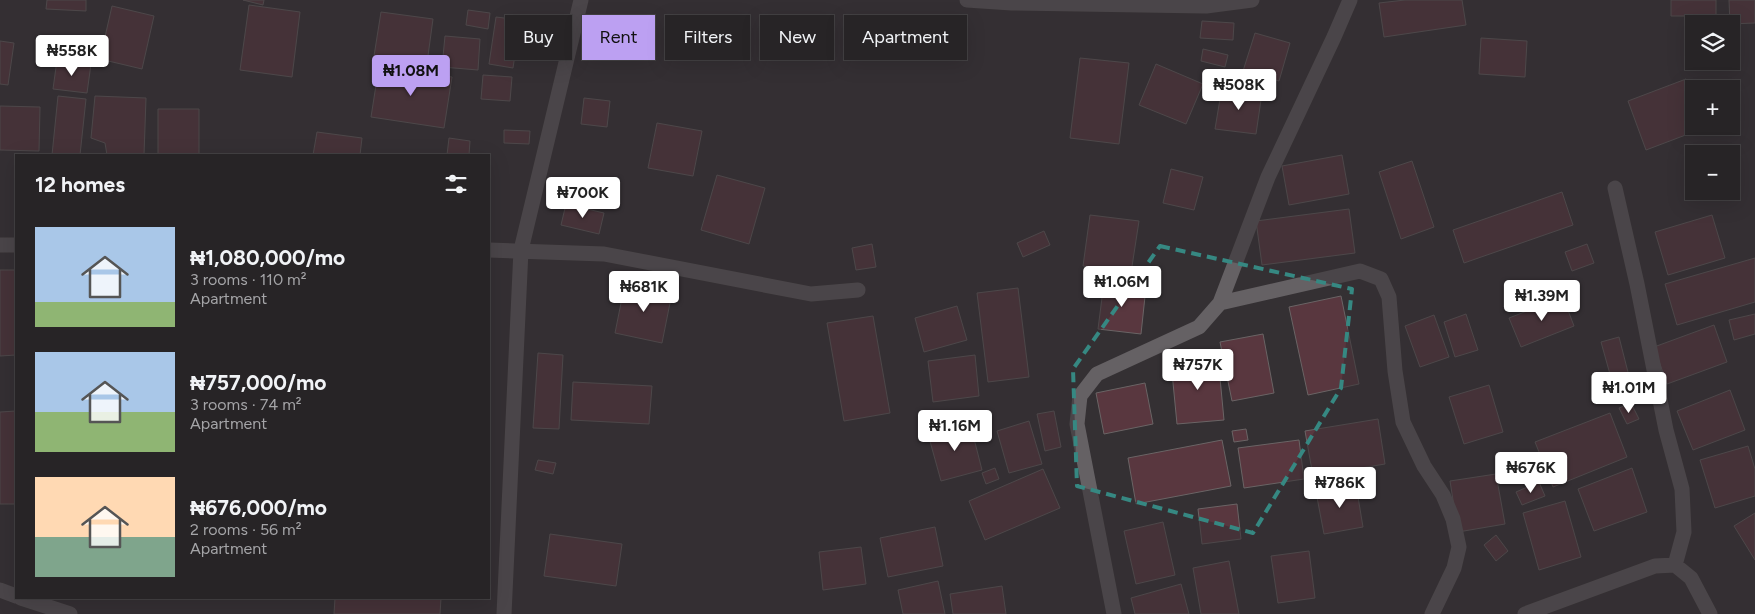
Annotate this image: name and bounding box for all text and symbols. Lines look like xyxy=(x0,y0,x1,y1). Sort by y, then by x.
chip: Buy xyxy=(505,15,572,60)
chip: Rent xyxy=(582,15,655,60)
chip: Filters xyxy=(665,15,750,60)
chip: New xyxy=(760,15,834,60)
chip: Apartment xyxy=(844,15,967,60)
map controls xyxy=(1685,15,1740,200)
button: layers xyxy=(1685,15,1740,70)
pin: ₦558K xyxy=(37,34,107,77)
text: ₦558K xyxy=(47,41,97,60)
pin: ₦1.08M xyxy=(370,54,452,97)
text: ₦1.08M xyxy=(383,61,439,80)
pin: ₦508K xyxy=(1204,68,1274,111)
text: ₦508K xyxy=(1213,75,1265,94)
button: + xyxy=(1685,80,1740,135)
button: − xyxy=(1685,145,1740,200)
icon: filters xyxy=(442,170,470,198)
text: 12 homes xyxy=(35,172,125,197)
pin: ₦700K xyxy=(548,176,618,219)
text: ₦700K xyxy=(557,183,609,202)
text: ₦1,080,000/mo xyxy=(190,245,345,270)
icon: home xyxy=(75,247,135,307)
pin: ₦1.06M xyxy=(1081,266,1163,308)
text: 3 rooms · 110 m² xyxy=(190,270,306,289)
pin: ₦681K xyxy=(609,270,679,313)
text: ₦1.06M xyxy=(1094,272,1150,291)
text: ₦681K xyxy=(620,277,668,296)
pin: ₦1.39M xyxy=(1501,280,1583,322)
text: ₦1.39M xyxy=(1515,286,1569,305)
text: Apartment xyxy=(190,289,267,308)
pin: ₦757K xyxy=(1163,348,1233,391)
text: ₦757K xyxy=(1173,355,1223,374)
text: ₦757,000/mo xyxy=(190,370,327,395)
icon: home xyxy=(75,372,135,432)
pin: ₦1.01M xyxy=(1588,372,1670,414)
text: ₦1.01M xyxy=(1602,378,1656,397)
text: 3 rooms · 74 m² xyxy=(190,395,302,414)
pin: ₦1.16M xyxy=(914,410,996,452)
text: Apartment xyxy=(190,414,267,433)
text: ₦1.16M xyxy=(929,416,981,435)
pin: ₦676K xyxy=(1496,452,1566,494)
text: ₦676K xyxy=(1506,458,1556,477)
pin: ₦786K xyxy=(1305,466,1375,509)
text: ₦786K xyxy=(1315,473,1365,492)
text: ₦676,000/mo xyxy=(190,495,327,520)
icon: home xyxy=(75,497,135,557)
text: 2 rooms · 56 m² xyxy=(190,520,302,539)
text: Apartment xyxy=(190,539,267,558)

